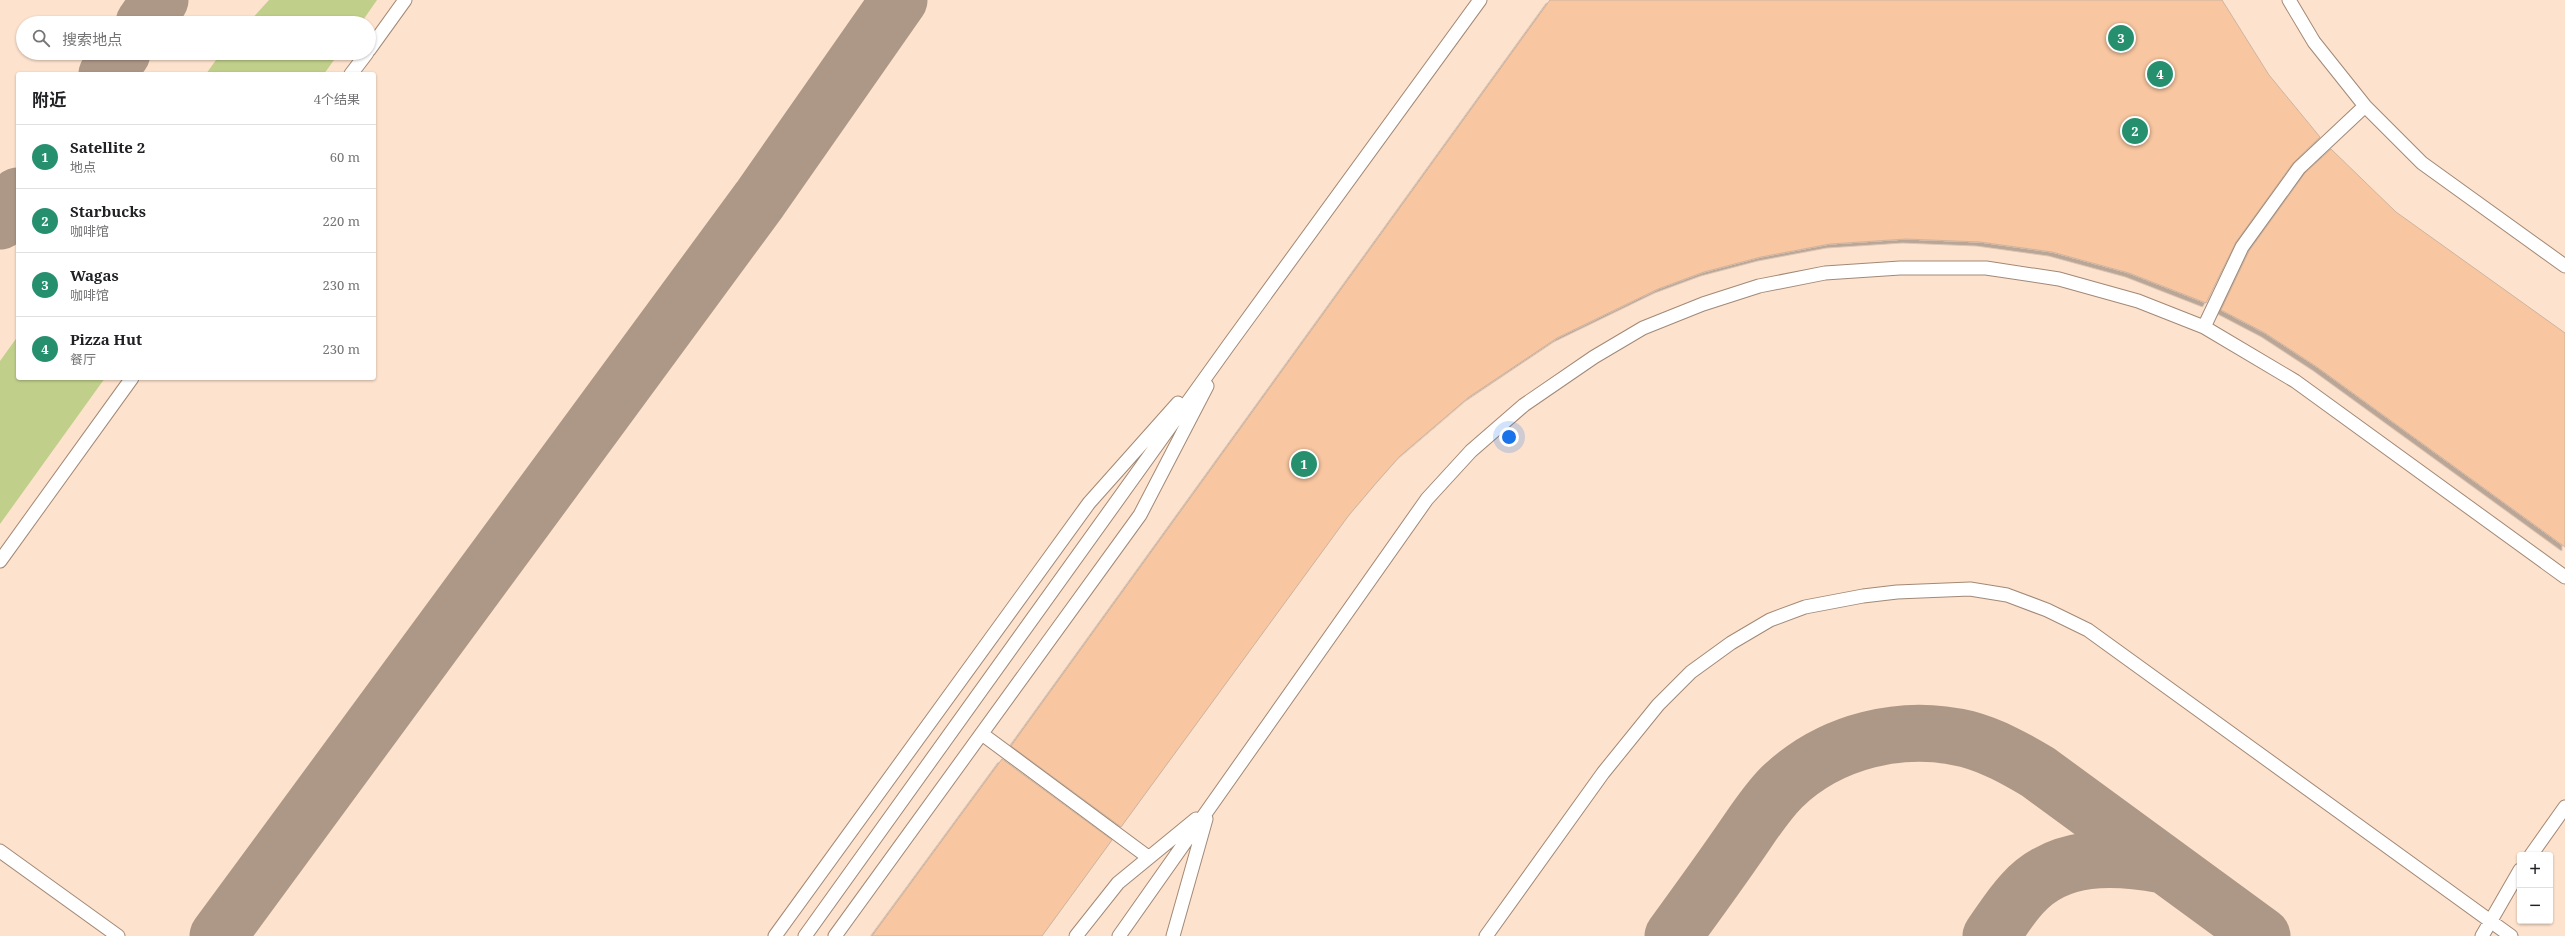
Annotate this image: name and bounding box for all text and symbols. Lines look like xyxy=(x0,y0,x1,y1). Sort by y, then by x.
search box xyxy=(16,16,376,60)
pin: 3 xyxy=(2108,23,2134,53)
icon: search xyxy=(30,27,52,49)
text: 搜索地点 xyxy=(62,29,122,49)
pin: 4 xyxy=(2147,59,2173,89)
text: 附近 xyxy=(32,88,66,111)
text: 4个结果 xyxy=(314,90,360,108)
pin: 2 xyxy=(2122,116,2148,146)
text: Satellite 2 xyxy=(70,137,145,157)
text: 1 xyxy=(41,148,49,166)
text: 60 m xyxy=(330,148,360,166)
text: 地点 xyxy=(70,158,96,176)
text: Starbucks xyxy=(70,201,146,221)
text: 2 xyxy=(41,212,49,230)
text: 220 m xyxy=(323,212,360,230)
text: 咖啡馆 xyxy=(70,222,109,240)
text: Wagas xyxy=(70,265,119,285)
text: 3 xyxy=(41,276,49,294)
text: 230 m xyxy=(323,276,360,294)
text: 咖啡馆 xyxy=(70,286,109,304)
text: Pizza Hut xyxy=(70,329,142,349)
text: 4 xyxy=(41,340,49,358)
text: 230 m xyxy=(323,340,360,358)
text: 餐厅 xyxy=(70,350,96,368)
your location xyxy=(1499,427,1519,447)
pin: 1 xyxy=(1291,449,1317,479)
map controls xyxy=(2517,852,2553,924)
button: + xyxy=(2517,852,2553,888)
button: − xyxy=(2517,888,2553,924)

